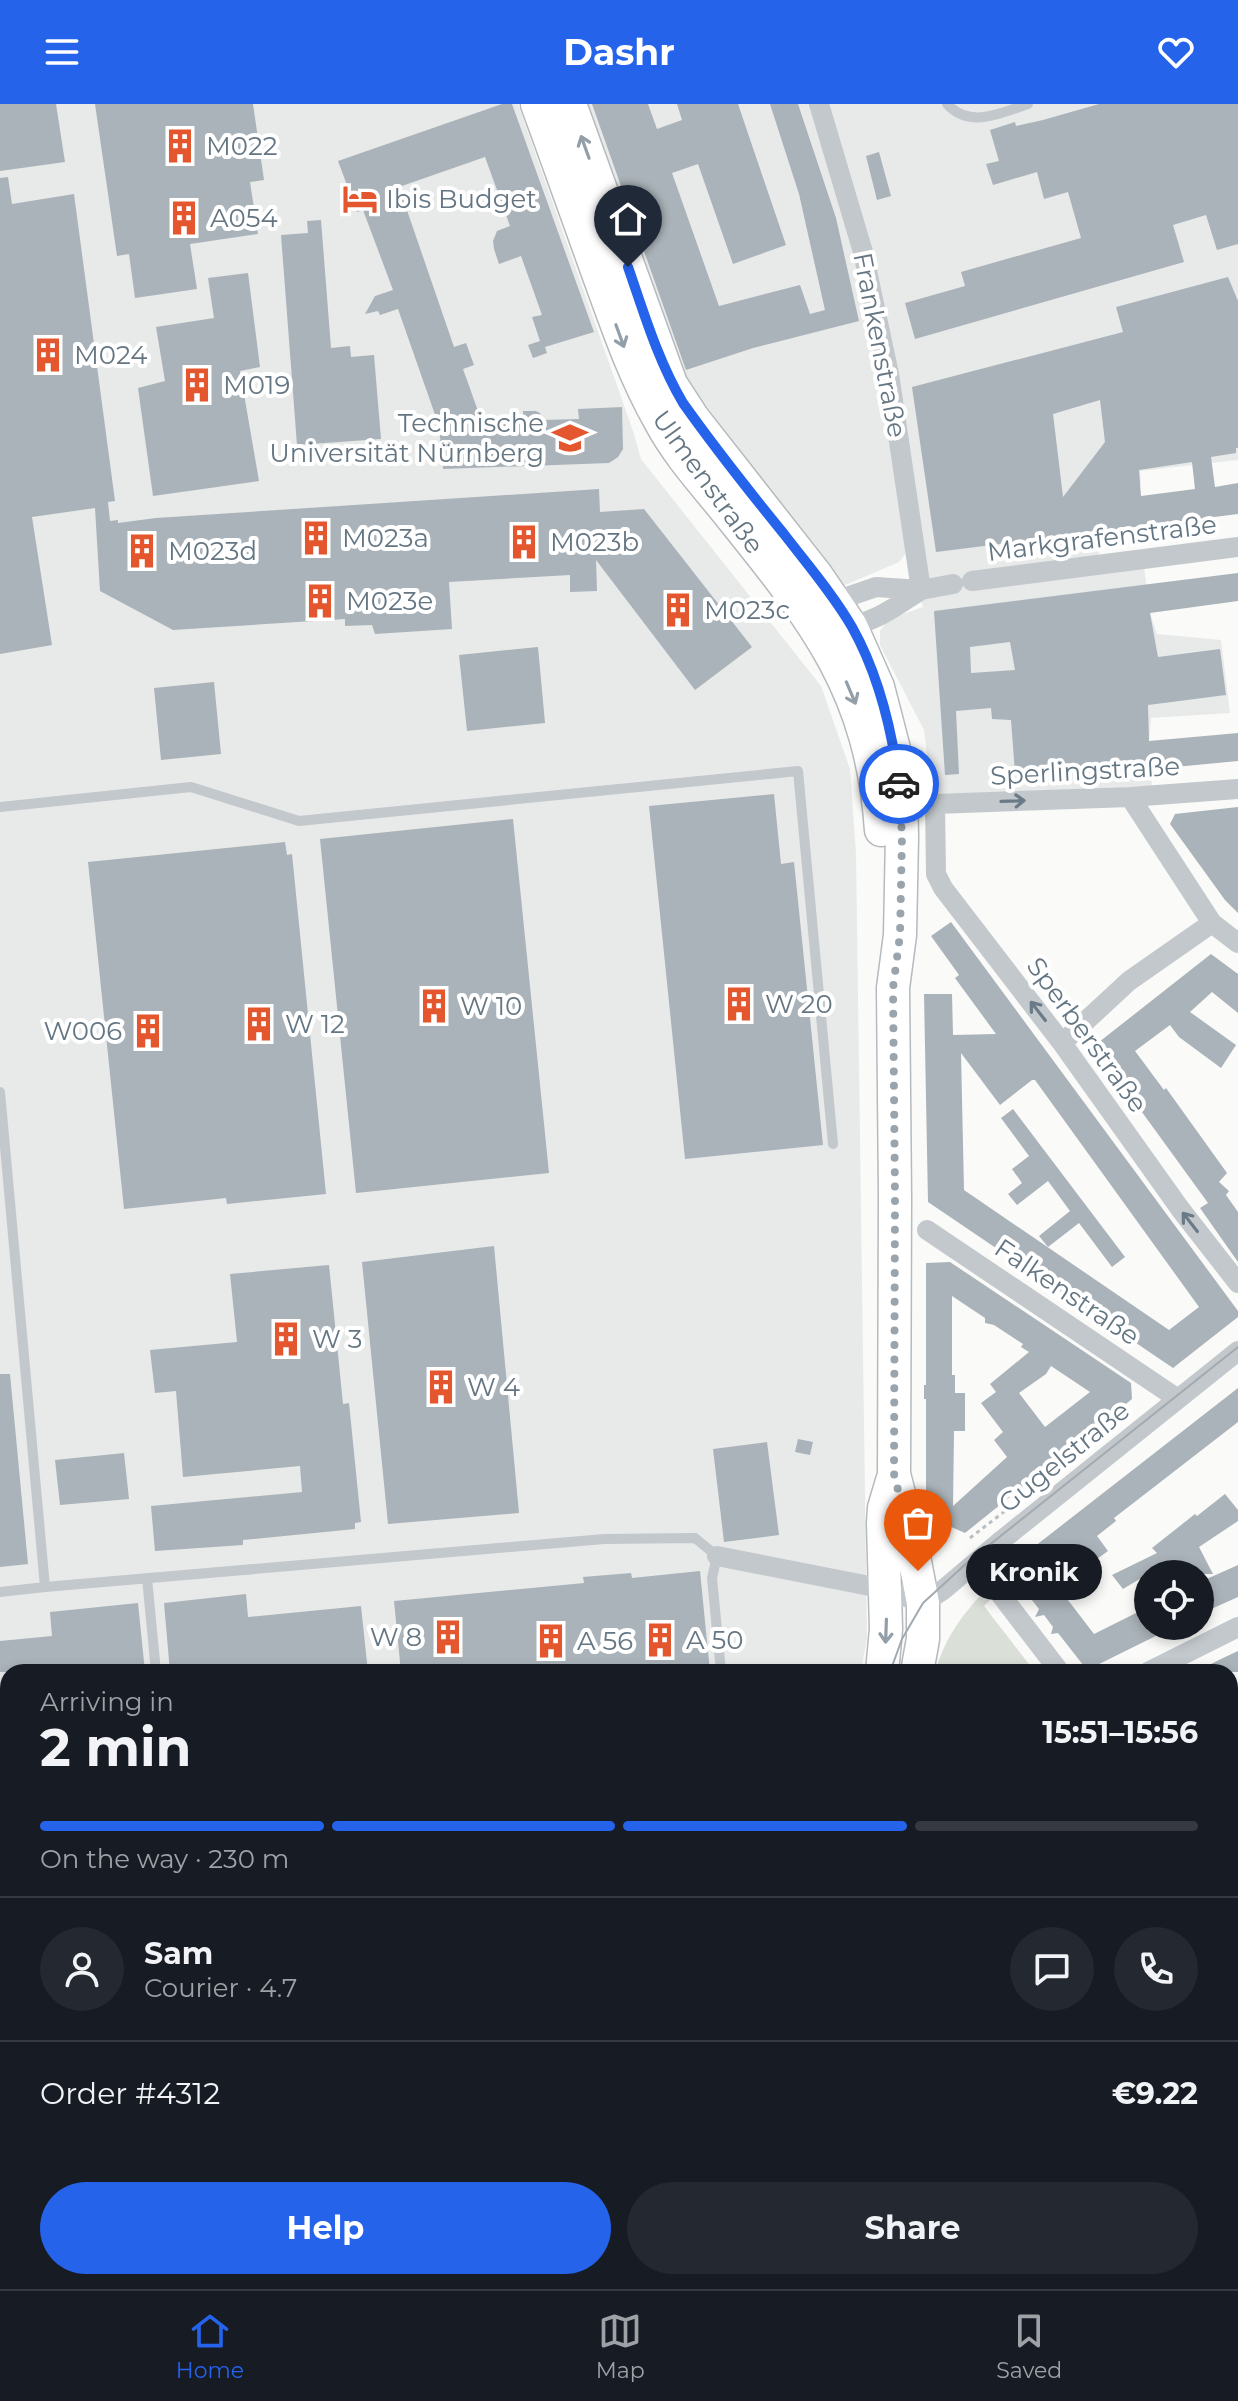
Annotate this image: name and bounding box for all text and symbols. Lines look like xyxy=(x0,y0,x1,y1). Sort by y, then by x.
icon: menu xyxy=(40,30,84,74)
text: Dashr xyxy=(563,30,675,74)
icon: heart xyxy=(1154,30,1198,74)
building icon: M022 xyxy=(161,127,199,165)
place label: M022 xyxy=(206,130,278,162)
one-way arrow xyxy=(577,134,592,159)
hotel icon: Ibis Budget xyxy=(341,180,379,218)
place label: Ibis Budget xyxy=(386,183,537,215)
pin xyxy=(594,185,662,267)
icon: home xyxy=(606,197,650,241)
building icon: A054 xyxy=(165,199,203,237)
place label: A054 xyxy=(210,202,278,234)
street label: Frankenstraße xyxy=(846,250,914,440)
one-way arrow xyxy=(614,323,629,348)
building icon: M024 xyxy=(29,336,67,374)
place label: M024 xyxy=(74,339,147,371)
building icon: M019 xyxy=(178,366,216,404)
place label: M019 xyxy=(223,369,290,401)
street label: Ulmenstraße xyxy=(645,404,771,560)
place label: Technische Universität Nürnberg xyxy=(269,407,544,469)
school or university icon: Technische Universität Nürnberg xyxy=(551,419,589,457)
street label: Markgrafenstraße xyxy=(986,508,1218,568)
building icon: M023a xyxy=(297,519,335,557)
place label: M023a xyxy=(342,522,429,554)
building icon: M023b xyxy=(505,523,543,561)
place label: M023b xyxy=(550,526,639,558)
building icon: M023d xyxy=(123,532,161,570)
place label: M023d xyxy=(168,535,257,567)
building icon: M023e xyxy=(301,582,339,620)
place label: M023e xyxy=(346,585,433,617)
building icon: M023c xyxy=(659,591,697,629)
place label: M023c xyxy=(704,594,790,626)
one-way arrow xyxy=(844,681,859,705)
courier xyxy=(859,744,939,824)
street label: Sperlingstraße xyxy=(989,750,1181,792)
icon: car xyxy=(877,762,921,806)
one-way arrow xyxy=(999,794,1026,809)
street label: Sperberstraße xyxy=(1020,951,1154,1119)
building icon: W 20 xyxy=(720,985,758,1023)
building icon: W 10 xyxy=(415,987,453,1025)
place label: W 20 xyxy=(765,988,833,1020)
place label: W 10 xyxy=(460,990,522,1022)
one-way arrow xyxy=(1029,1001,1046,1022)
building icon: W 12 xyxy=(240,1005,278,1043)
place label: W 12 xyxy=(285,1008,345,1040)
building icon: W006 xyxy=(129,1012,167,1050)
place label: W006 xyxy=(44,1015,122,1047)
one-way arrow xyxy=(1181,1212,1199,1233)
street label: Falkenstraße xyxy=(989,1232,1145,1352)
building icon: W 3 xyxy=(267,1320,305,1358)
place label: W 3 xyxy=(312,1323,362,1355)
building icon: W 4 xyxy=(422,1368,460,1406)
place label: W 4 xyxy=(467,1371,520,1403)
street label: Gugelstraße xyxy=(992,1395,1136,1519)
pin xyxy=(884,1489,952,1571)
icon: bag xyxy=(896,1501,940,1545)
callout: Kronik xyxy=(966,1543,1102,1599)
text: Kronik xyxy=(989,1556,1079,1588)
map controls xyxy=(1134,1560,1214,1640)
button: locate xyxy=(1134,1560,1214,1640)
one-way arrow xyxy=(878,1617,893,1644)
building icon: W 8 xyxy=(429,1618,467,1656)
place label: W 8 xyxy=(370,1621,422,1653)
building icon: A 50 xyxy=(641,1621,679,1659)
building icon: A 56 xyxy=(532,1622,570,1660)
place label: A 50 xyxy=(686,1624,743,1656)
place label: A 56 xyxy=(577,1625,633,1657)
text: Arriving in xyxy=(40,1686,174,1718)
text: 15:51–15:56 xyxy=(1042,1714,1198,1751)
text: 2 min xyxy=(40,1716,192,1779)
text: On the way · 230 m xyxy=(40,1843,289,1875)
button: person xyxy=(40,1927,124,2011)
button: chat xyxy=(1010,1927,1094,2011)
button: phone xyxy=(1114,1927,1198,2011)
text: Sam xyxy=(144,1935,213,1972)
text: Courier · 4.7 xyxy=(144,1972,297,2004)
text: Order #4312 xyxy=(40,2075,220,2112)
text: €9.22 xyxy=(1112,2075,1198,2112)
button: Help xyxy=(40,2182,611,2274)
button: Share xyxy=(627,2182,1198,2274)
tab: Home xyxy=(176,2309,244,2384)
tab: Map xyxy=(596,2309,645,2384)
tab: Saved xyxy=(996,2309,1062,2384)

